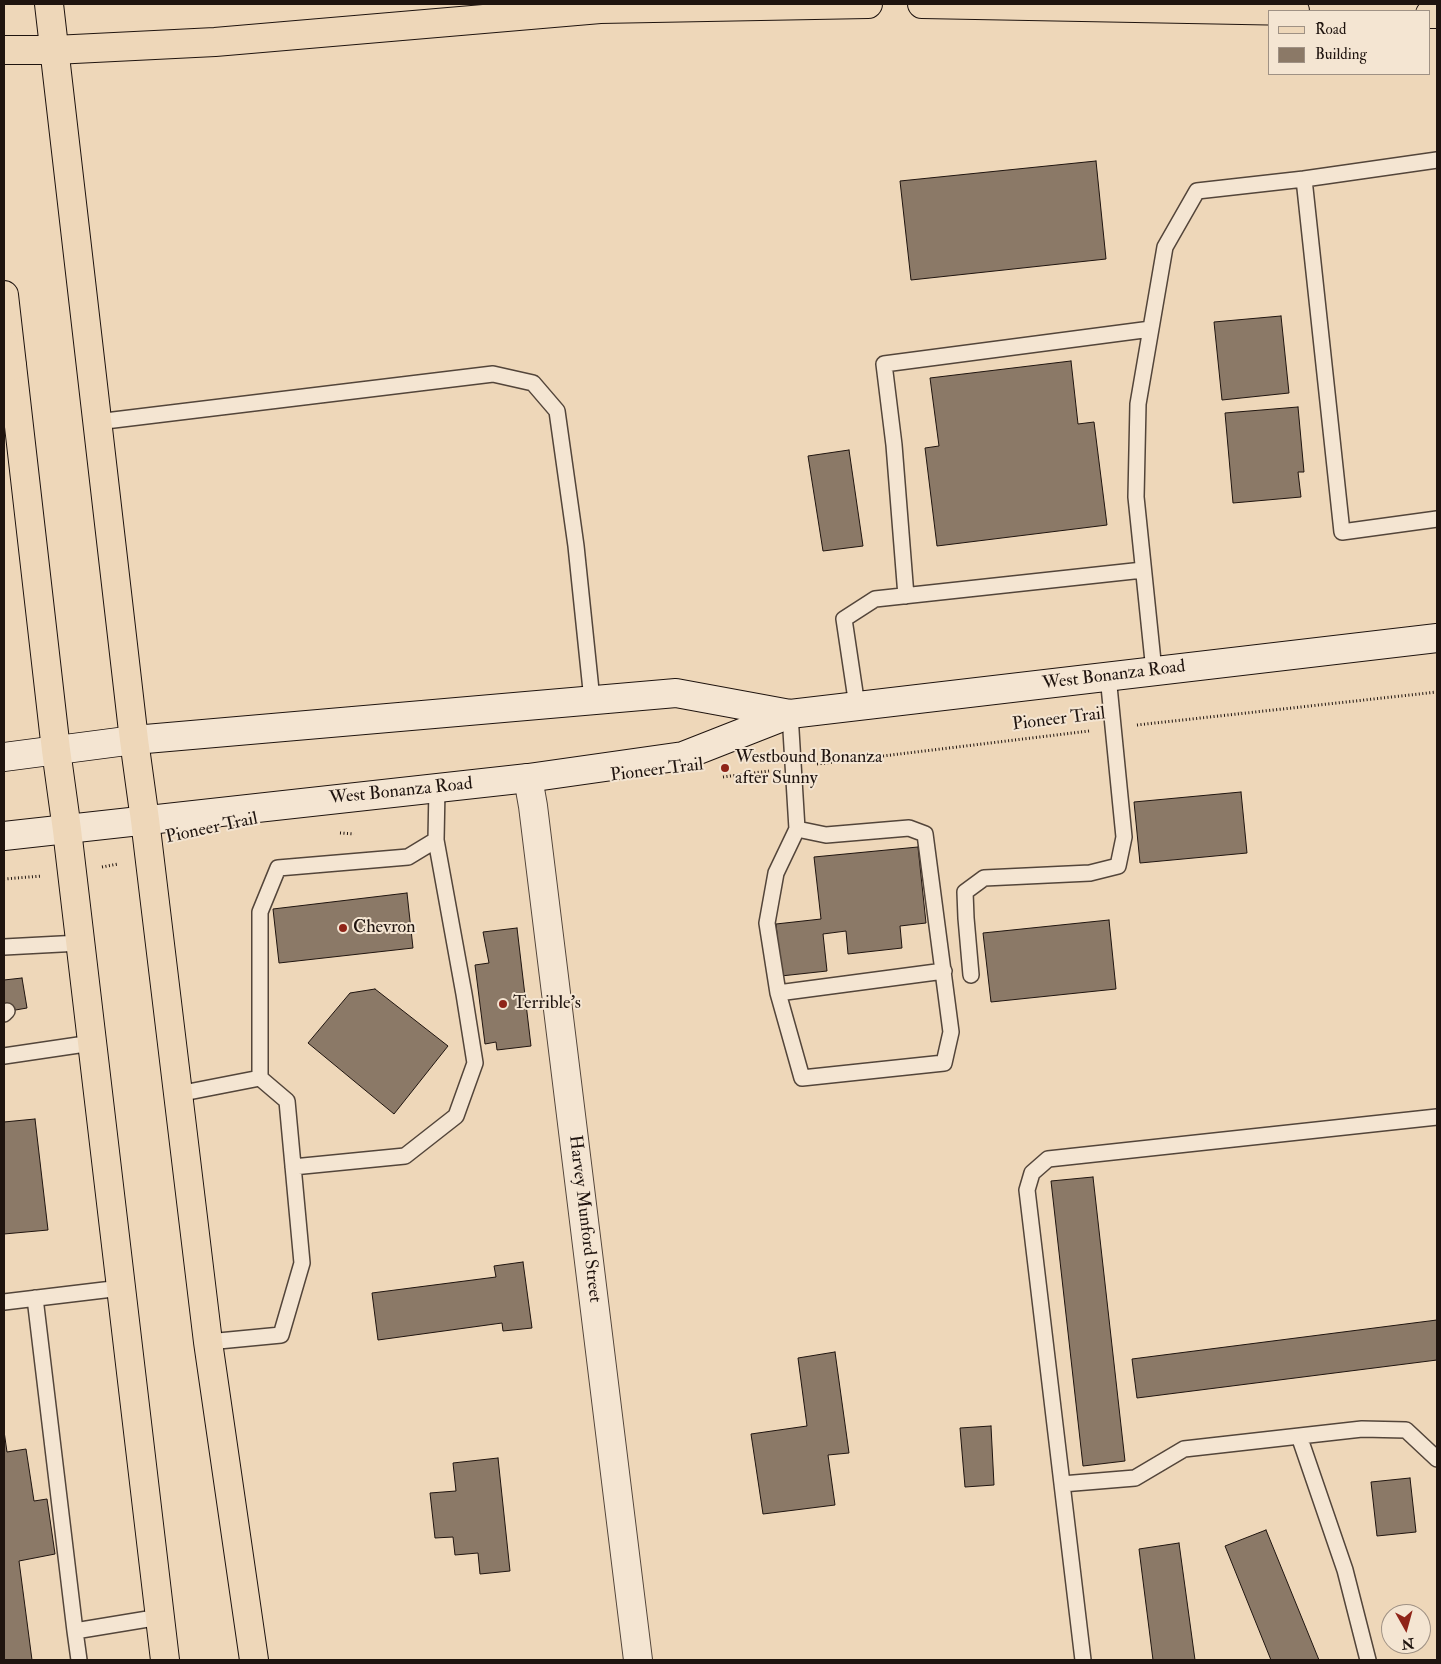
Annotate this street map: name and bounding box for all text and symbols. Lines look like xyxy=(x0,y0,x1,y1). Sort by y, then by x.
legend xyxy=(1268,10,1431,75)
text: Road xyxy=(1315,20,1346,39)
text: Building xyxy=(1315,45,1367,64)
street label: West Bonanza Road xyxy=(1041,657,1187,695)
street label: Pioneer Trail xyxy=(1011,704,1107,736)
place label: Westbound Bonanza after Sunny xyxy=(735,747,882,790)
street label: Pioneer Trail xyxy=(609,755,705,787)
marker: Westbound Bonanza after Sunny xyxy=(719,762,731,774)
street label: West Bonanza Road xyxy=(328,774,474,810)
street label: Pioneer Trail xyxy=(164,809,260,849)
place label: Chevron xyxy=(353,917,415,939)
marker: Chevron xyxy=(337,922,349,934)
place label: Terrible's xyxy=(513,993,581,1015)
marker: Terrible's xyxy=(497,998,509,1010)
street label: Harvey Munford Street xyxy=(563,1134,605,1304)
north arrow xyxy=(1381,1604,1431,1654)
text: N xyxy=(1401,1634,1415,1653)

